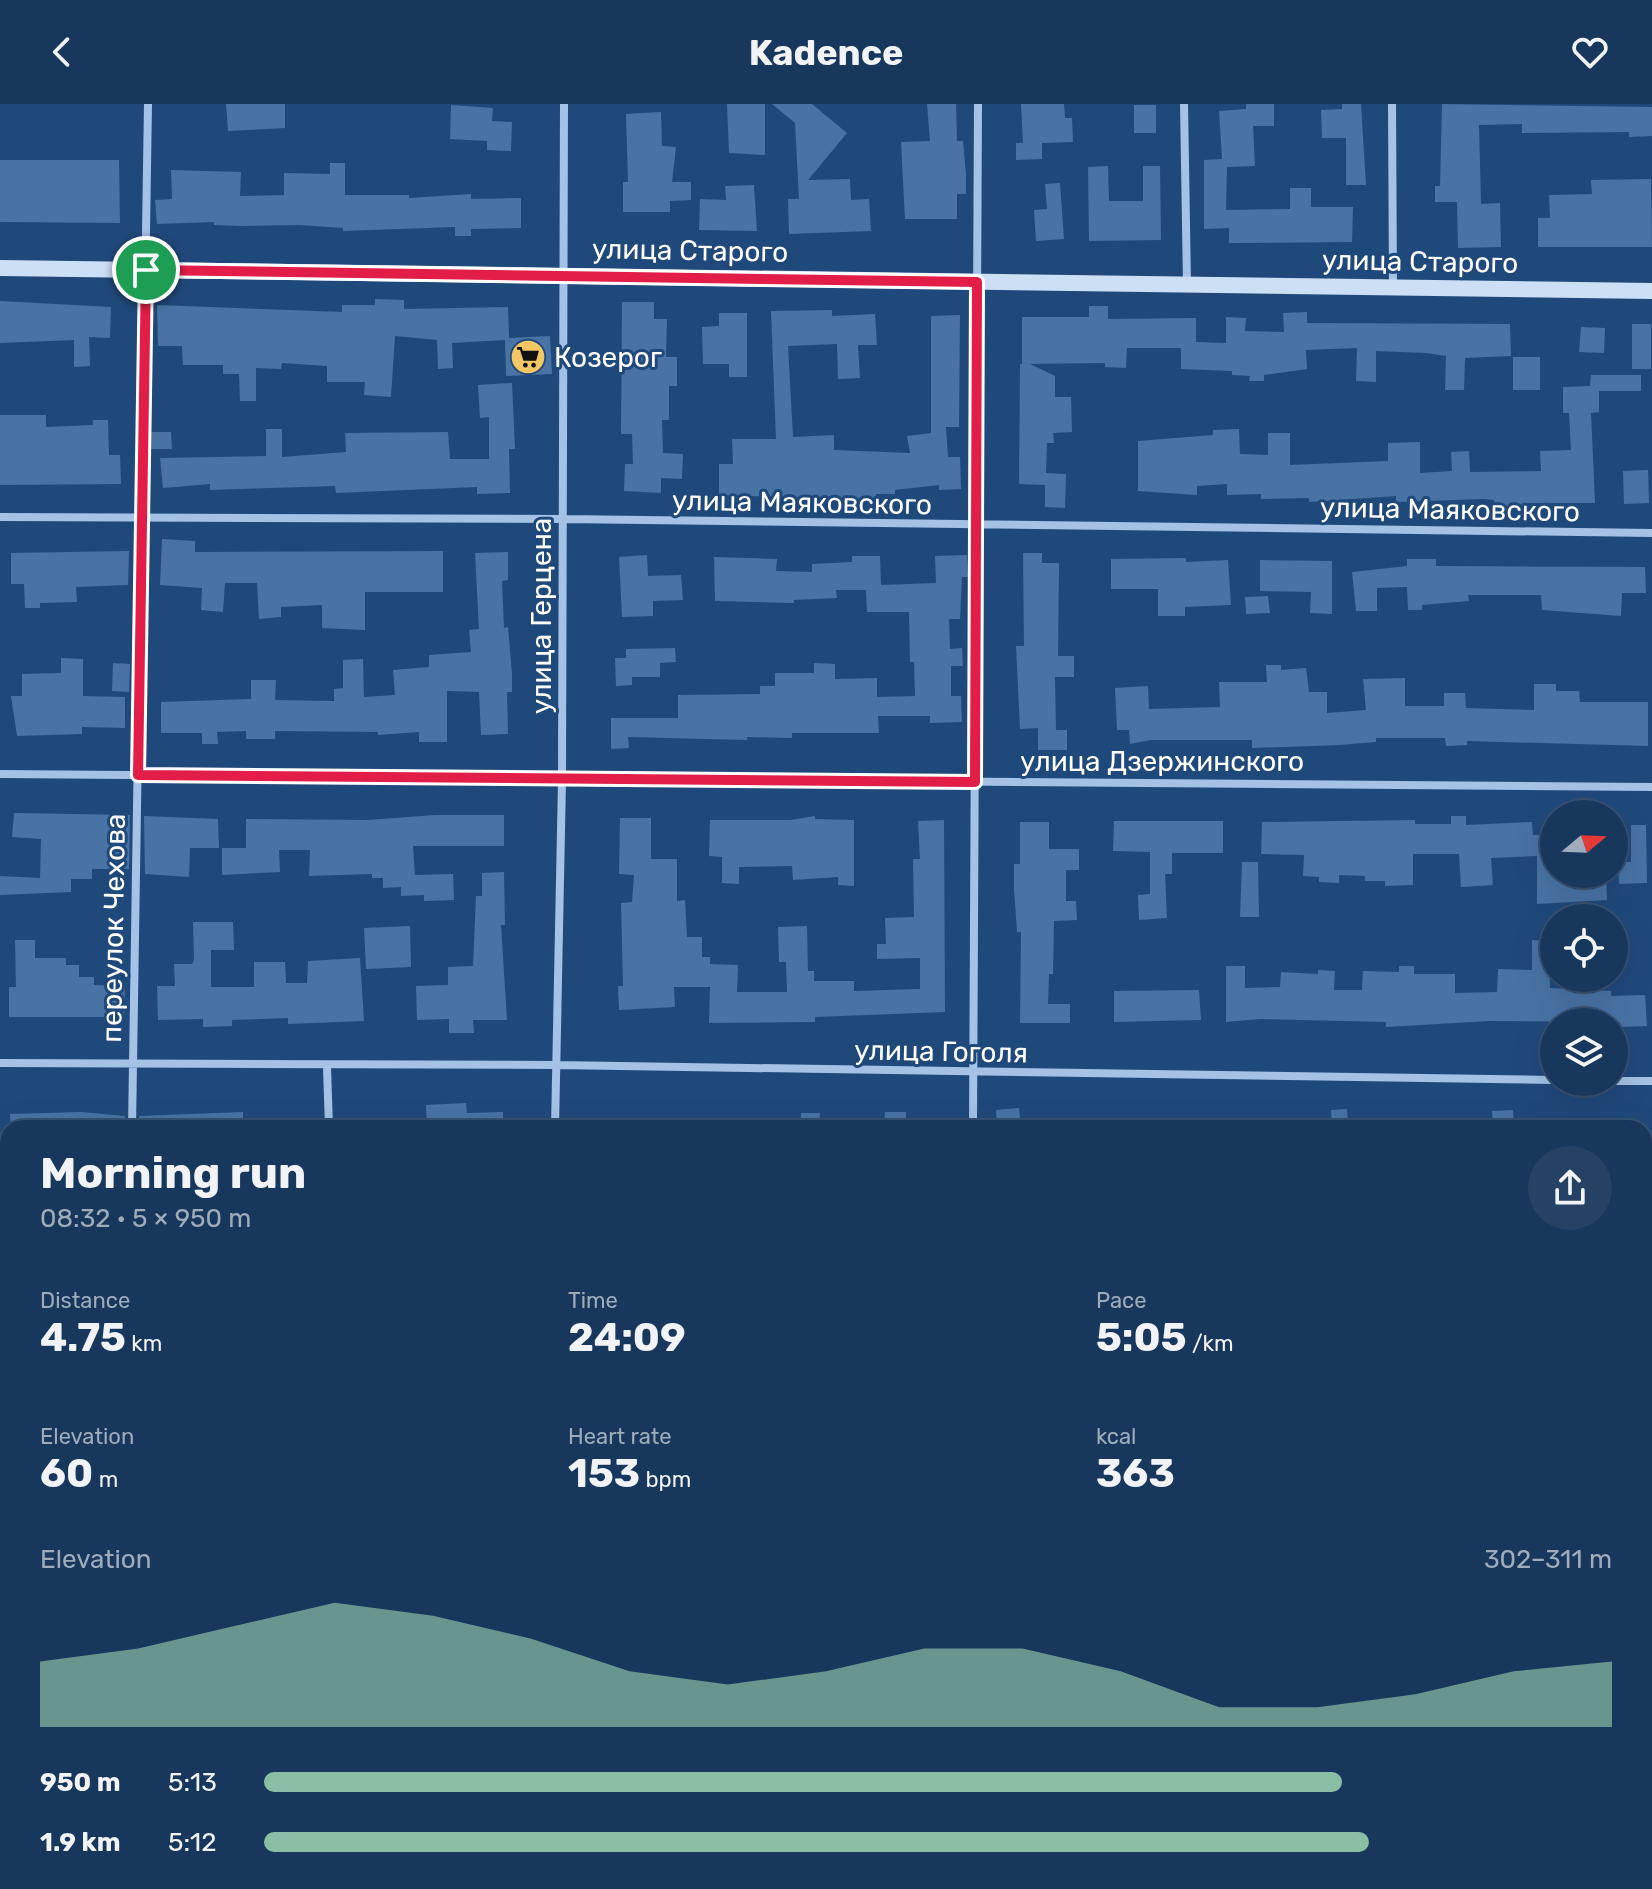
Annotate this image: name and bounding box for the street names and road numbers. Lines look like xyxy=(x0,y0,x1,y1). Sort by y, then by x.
street label: улица Старого xyxy=(592,232,788,269)
street label: улица Старого xyxy=(1322,243,1518,280)
street label: улица Маяковского xyxy=(672,484,932,521)
street label: улица Маяковского xyxy=(1320,491,1580,528)
street label: улица Герцена xyxy=(525,518,558,714)
street label: улица Дзержинского xyxy=(1020,745,1304,778)
street label: переулок Чехова xyxy=(95,813,132,1043)
street label: улица Гоголя xyxy=(854,1033,1028,1070)

